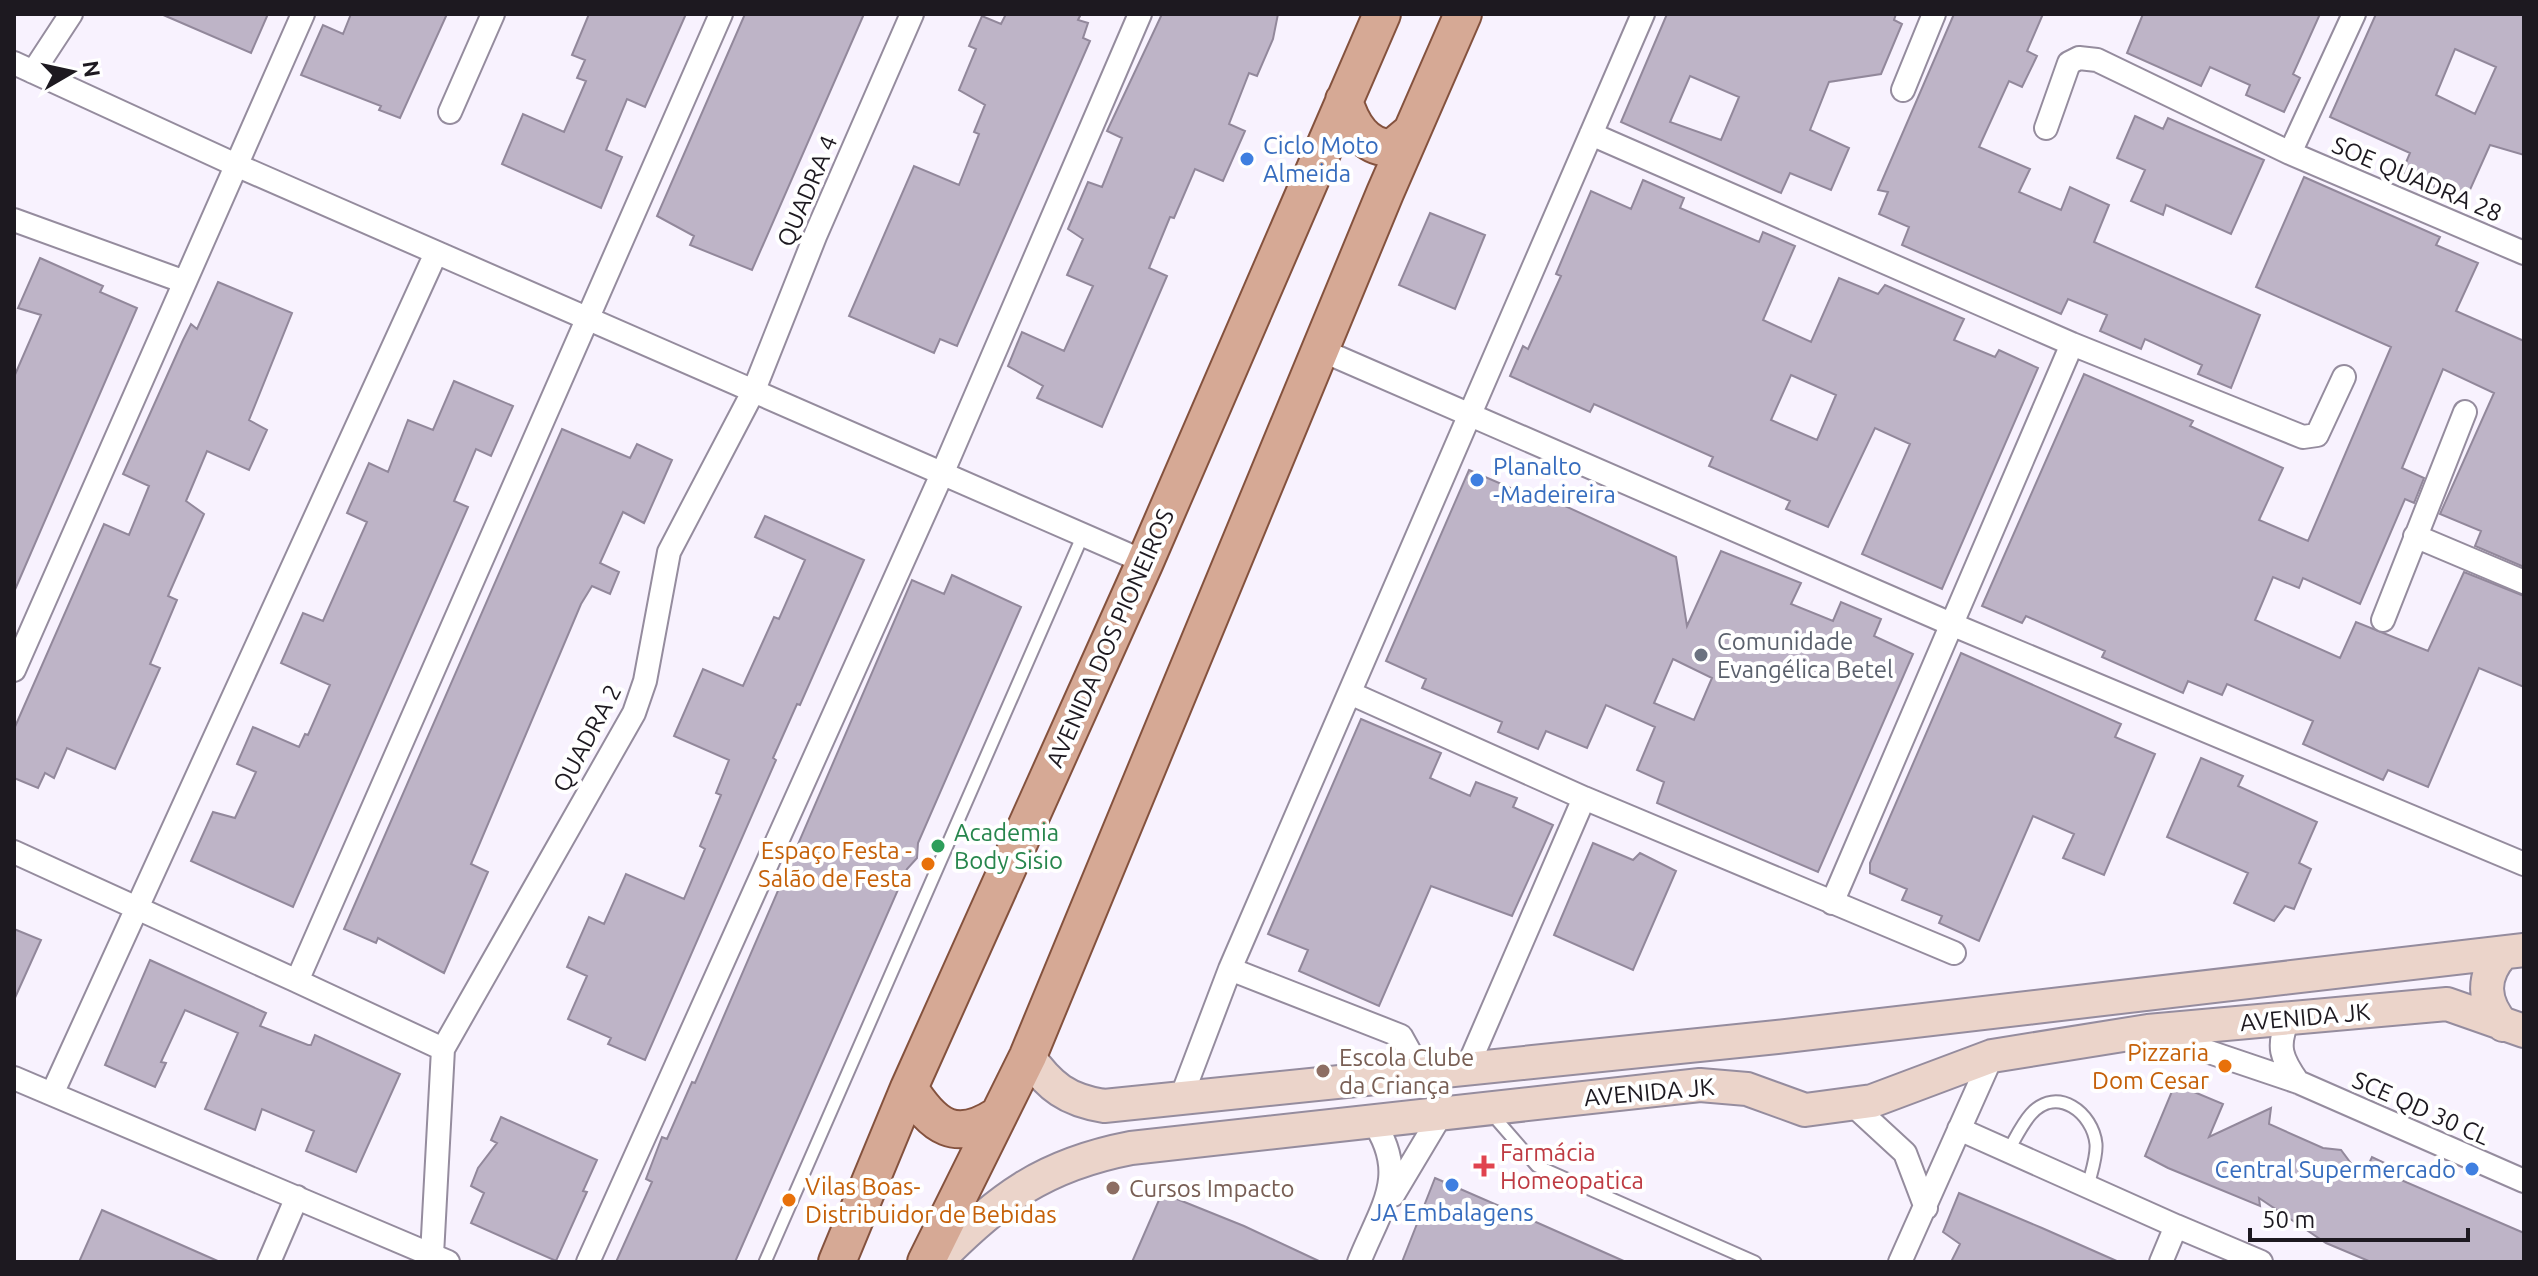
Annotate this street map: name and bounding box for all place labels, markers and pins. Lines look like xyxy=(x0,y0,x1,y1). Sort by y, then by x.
place label: Ciclo Moto Almeida xyxy=(1263,132,1379,187)
marker: Ciclo Moto Almeida xyxy=(1238,150,1256,168)
place label: Planalto -Madeireira xyxy=(1493,453,1616,508)
marker: Planalto -Madeireira xyxy=(1468,471,1486,489)
place label: Comunidade Evangélica Betel xyxy=(1717,628,1893,683)
marker: Comunidade Evangélica Betel xyxy=(1692,646,1710,664)
place label: Academia Body Sisio xyxy=(954,819,1063,874)
place label: Espaço Festa - Salão de Festa xyxy=(758,837,912,892)
marker: Academia Body Sisio xyxy=(929,837,947,855)
marker: Espaço Festa - Salão de Festa xyxy=(919,855,937,873)
place label: Pizzaria Dom Cesar xyxy=(2092,1039,2209,1094)
place label: Escola Clube da Criança xyxy=(1339,1044,1474,1099)
marker: Pizzaria Dom Cesar xyxy=(2216,1057,2234,1075)
marker: Escola Clube da Criança xyxy=(1314,1062,1332,1080)
place label: Farmácia Homeopatica xyxy=(1500,1139,1644,1194)
place label: Central Supermercado xyxy=(2215,1156,2456,1183)
marker: Farmácia Homeopatica xyxy=(1475,1157,1493,1175)
marker: Central Supermercado xyxy=(2463,1160,2481,1178)
place label: Vilas Boas- Distribuidor de Bebidas xyxy=(805,1173,1057,1228)
place label: Cursos Impacto xyxy=(1129,1175,1294,1202)
marker: JA Embalagens xyxy=(1443,1176,1461,1194)
marker: Cursos Impacto xyxy=(1104,1179,1122,1197)
marker: Vilas Boas- Distribuidor de Bebidas xyxy=(780,1191,798,1209)
place label: JA Embalagens xyxy=(1370,1199,1534,1226)

